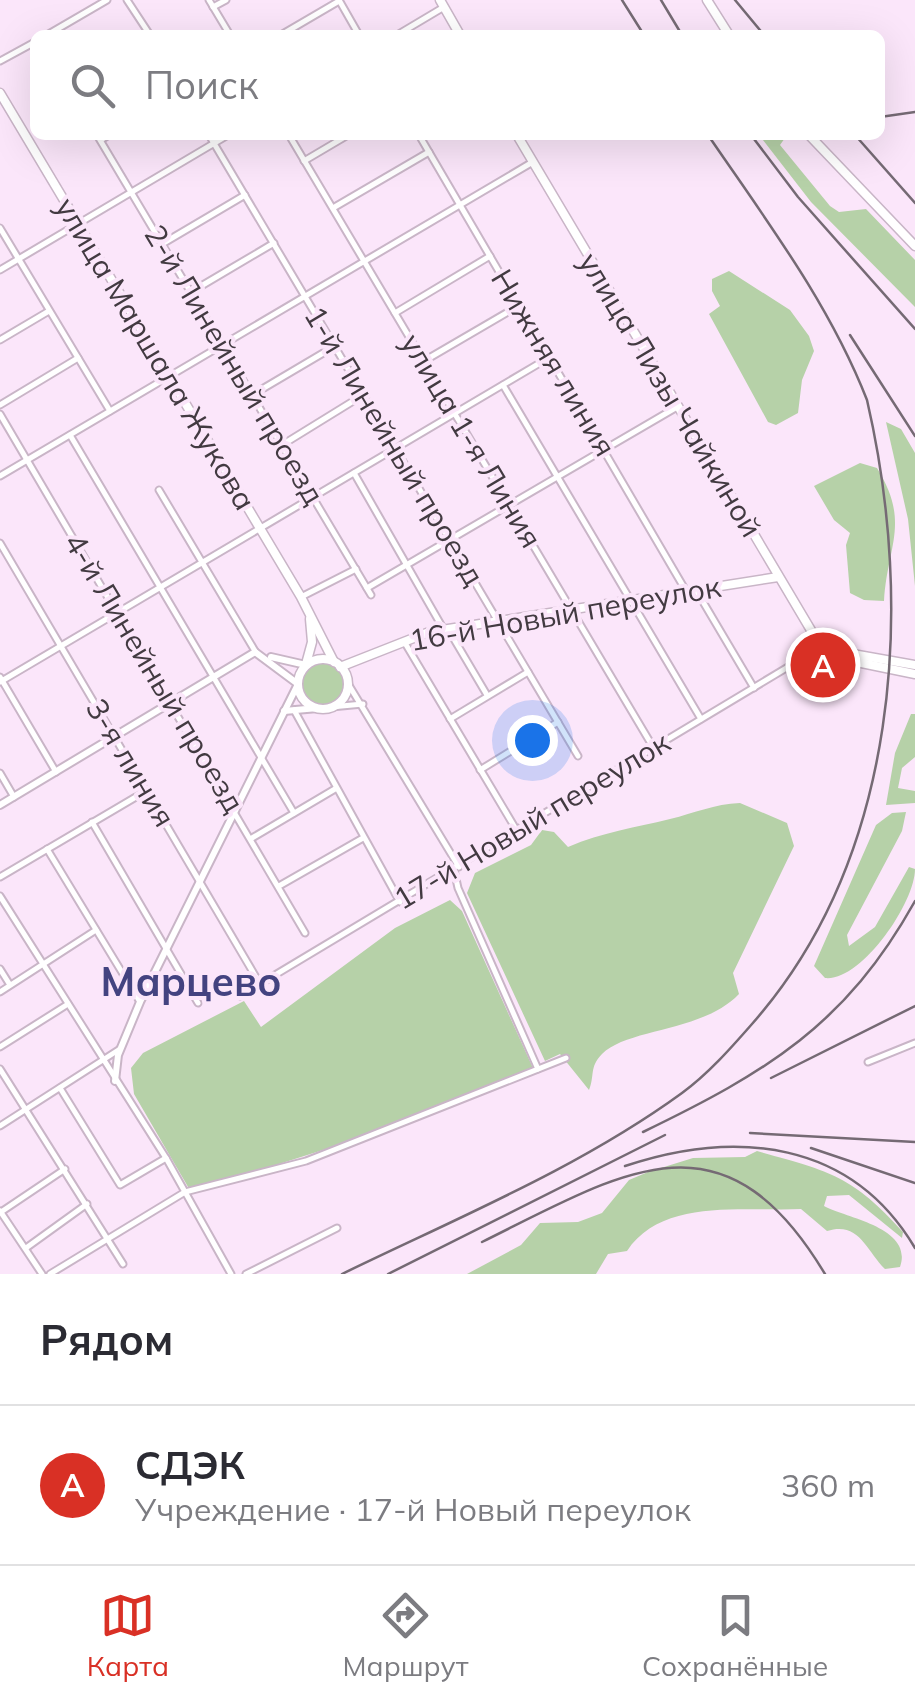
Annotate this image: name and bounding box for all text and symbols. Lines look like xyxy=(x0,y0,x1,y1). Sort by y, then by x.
search box xyxy=(30,30,885,140)
icon: search xyxy=(65,58,120,113)
text: Поиск xyxy=(145,61,258,109)
street label: улица Маршала Жукова xyxy=(47,190,264,517)
street label: 2-й Линейный проезд xyxy=(136,218,333,511)
street label: улица Лизы Чайкиной xyxy=(571,245,771,544)
street label: Нижняя линия xyxy=(483,262,625,463)
street label: 1-й Линейный проезд xyxy=(296,299,493,592)
street label: улица 1-я Линия xyxy=(393,326,551,555)
street label: 4-й Линейный проезд xyxy=(56,526,253,819)
street label: 16-й Новый переулок xyxy=(406,567,724,659)
pin: A xyxy=(790,628,856,702)
street label: 3-я линия xyxy=(78,691,184,834)
your location xyxy=(507,715,558,766)
street label: 17-й Новый переулок xyxy=(387,722,677,918)
district label: Марцево xyxy=(101,956,281,1006)
text: Рядом xyxy=(40,1313,173,1366)
text: СДЭК xyxy=(135,1441,245,1489)
text: A xyxy=(60,1465,85,1505)
text: 360 m xyxy=(781,1465,875,1505)
text: Учреждение · 17-й Новый переулок xyxy=(135,1489,691,1529)
tab: Карта xyxy=(87,1588,169,1683)
tab: Маршрут xyxy=(343,1588,469,1683)
tab: Сохранённые xyxy=(642,1588,828,1683)

